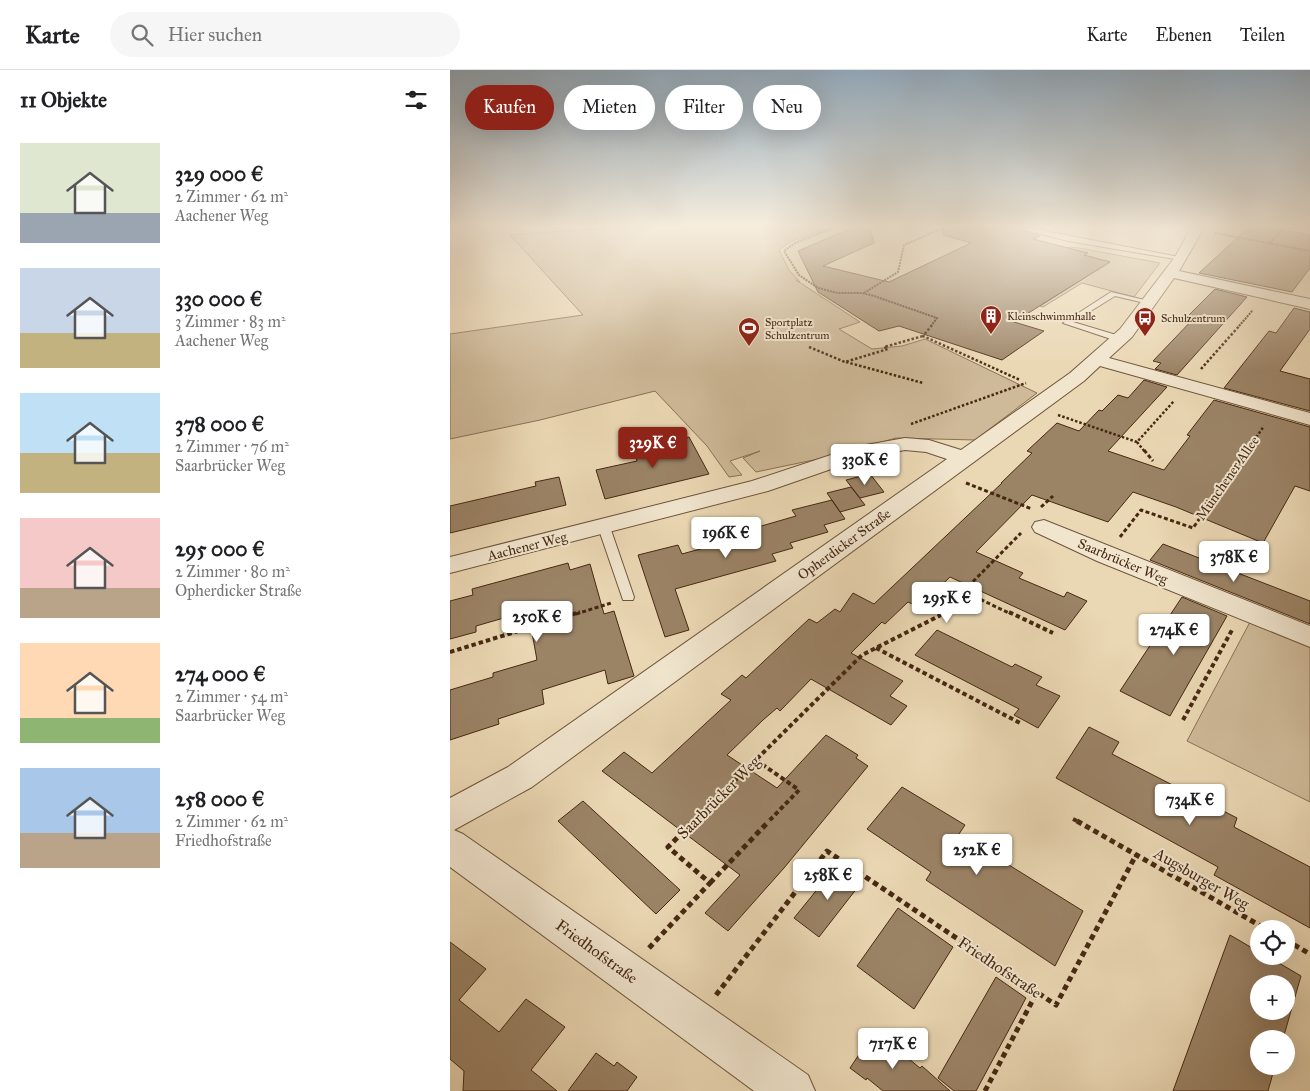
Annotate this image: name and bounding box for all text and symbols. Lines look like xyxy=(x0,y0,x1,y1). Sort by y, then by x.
search box xyxy=(110,12,460,57)
text: Karte xyxy=(25,20,80,50)
icon: search xyxy=(128,21,156,49)
text: Hier suchen xyxy=(168,23,262,46)
text: Karte xyxy=(1087,24,1128,46)
text: Ebenen xyxy=(1156,24,1212,46)
text: Teilen xyxy=(1240,24,1285,46)
chip: Kaufen xyxy=(465,85,554,130)
chip: Mieten xyxy=(564,85,655,130)
chip: Filter xyxy=(665,85,743,130)
chip: Neu xyxy=(753,85,821,130)
icon: filters xyxy=(402,86,430,114)
text: 11 Objekte xyxy=(20,87,107,113)
text: 329 000 € xyxy=(175,161,263,187)
icon: home xyxy=(60,163,120,223)
text: 2 Zimmer · 62 m² xyxy=(175,187,288,206)
text: Aachener Weg xyxy=(175,206,268,225)
text: 330 000 € xyxy=(175,286,262,312)
icon: home xyxy=(60,288,120,348)
building icon: Kleinschwimmhalle xyxy=(979,304,1003,335)
bus stop icon: Schulzentrum xyxy=(1133,306,1157,337)
place label: Kleinschwimmhalle xyxy=(1007,310,1096,323)
text: 3 Zimmer · 83 m² xyxy=(175,312,286,331)
place label: Schulzentrum xyxy=(1161,312,1226,325)
sports icon: Sportplatz Schulzentrum xyxy=(737,316,761,347)
place label: Sportplatz Schulzentrum xyxy=(765,316,830,342)
text: Aachener Weg xyxy=(175,331,268,350)
text: 378 000 € xyxy=(175,411,264,437)
icon: home xyxy=(60,413,120,473)
pin: 329K € xyxy=(612,426,694,469)
text: 329K € xyxy=(629,433,677,452)
street label: Münchener Allee xyxy=(1192,433,1263,524)
text: 2 Zimmer · 76 m² xyxy=(175,437,289,456)
pin: 330K € xyxy=(824,444,906,486)
text: 330K € xyxy=(842,450,888,469)
text: Saarbrücker Weg xyxy=(175,456,285,475)
street label: Opherdicker Straße xyxy=(794,505,894,584)
pin: 196K € xyxy=(685,516,767,559)
text: 196K € xyxy=(702,523,750,542)
street label: Aachener Weg xyxy=(485,528,569,565)
street label: Saarbrücker Weg xyxy=(1075,535,1171,588)
text: 295 000 € xyxy=(175,536,265,562)
icon: home xyxy=(60,538,120,598)
pin: 378K € xyxy=(1193,540,1275,583)
text: 378K € xyxy=(1210,547,1258,566)
text: 2 Zimmer · 80 m² xyxy=(175,562,290,581)
text: Opherdicker Straße xyxy=(175,581,302,600)
pin: 295K € xyxy=(906,582,988,624)
text: 295K € xyxy=(923,588,971,607)
pin: 250K € xyxy=(496,600,578,643)
text: 250K € xyxy=(512,607,562,626)
pin: 274K € xyxy=(1133,614,1215,656)
text: 274K € xyxy=(1149,620,1199,639)
text: 274 000 € xyxy=(175,661,266,687)
icon: home xyxy=(60,663,120,723)
text: 2 Zimmer · 54 m² xyxy=(175,687,288,706)
text: Saarbrücker Weg xyxy=(175,706,285,725)
street label: Saarbrücker Weg xyxy=(673,751,765,844)
pin: 734K € xyxy=(1149,784,1231,826)
text: 258 000 € xyxy=(175,786,265,812)
icon: home xyxy=(60,788,120,848)
text: 734K € xyxy=(1166,790,1214,809)
text: 2 Zimmer · 62 m² xyxy=(175,812,288,831)
text: Friedhofstraße xyxy=(175,831,272,850)
pin: 252K € xyxy=(936,834,1018,876)
text: 252K € xyxy=(953,840,1001,859)
street label: Augsburger Weg xyxy=(1149,843,1253,915)
pin: 258K € xyxy=(787,858,869,901)
text: 258K € xyxy=(804,865,852,884)
street label: Friedhofstraße xyxy=(552,915,642,988)
map controls xyxy=(1250,920,1295,1075)
button: locate xyxy=(1250,920,1295,965)
street label: Friedhofstraße xyxy=(954,933,1045,1003)
button: + xyxy=(1250,975,1295,1020)
pin: 717K € xyxy=(852,1028,934,1070)
button: − xyxy=(1250,1030,1295,1075)
text: 717K € xyxy=(869,1034,917,1053)

